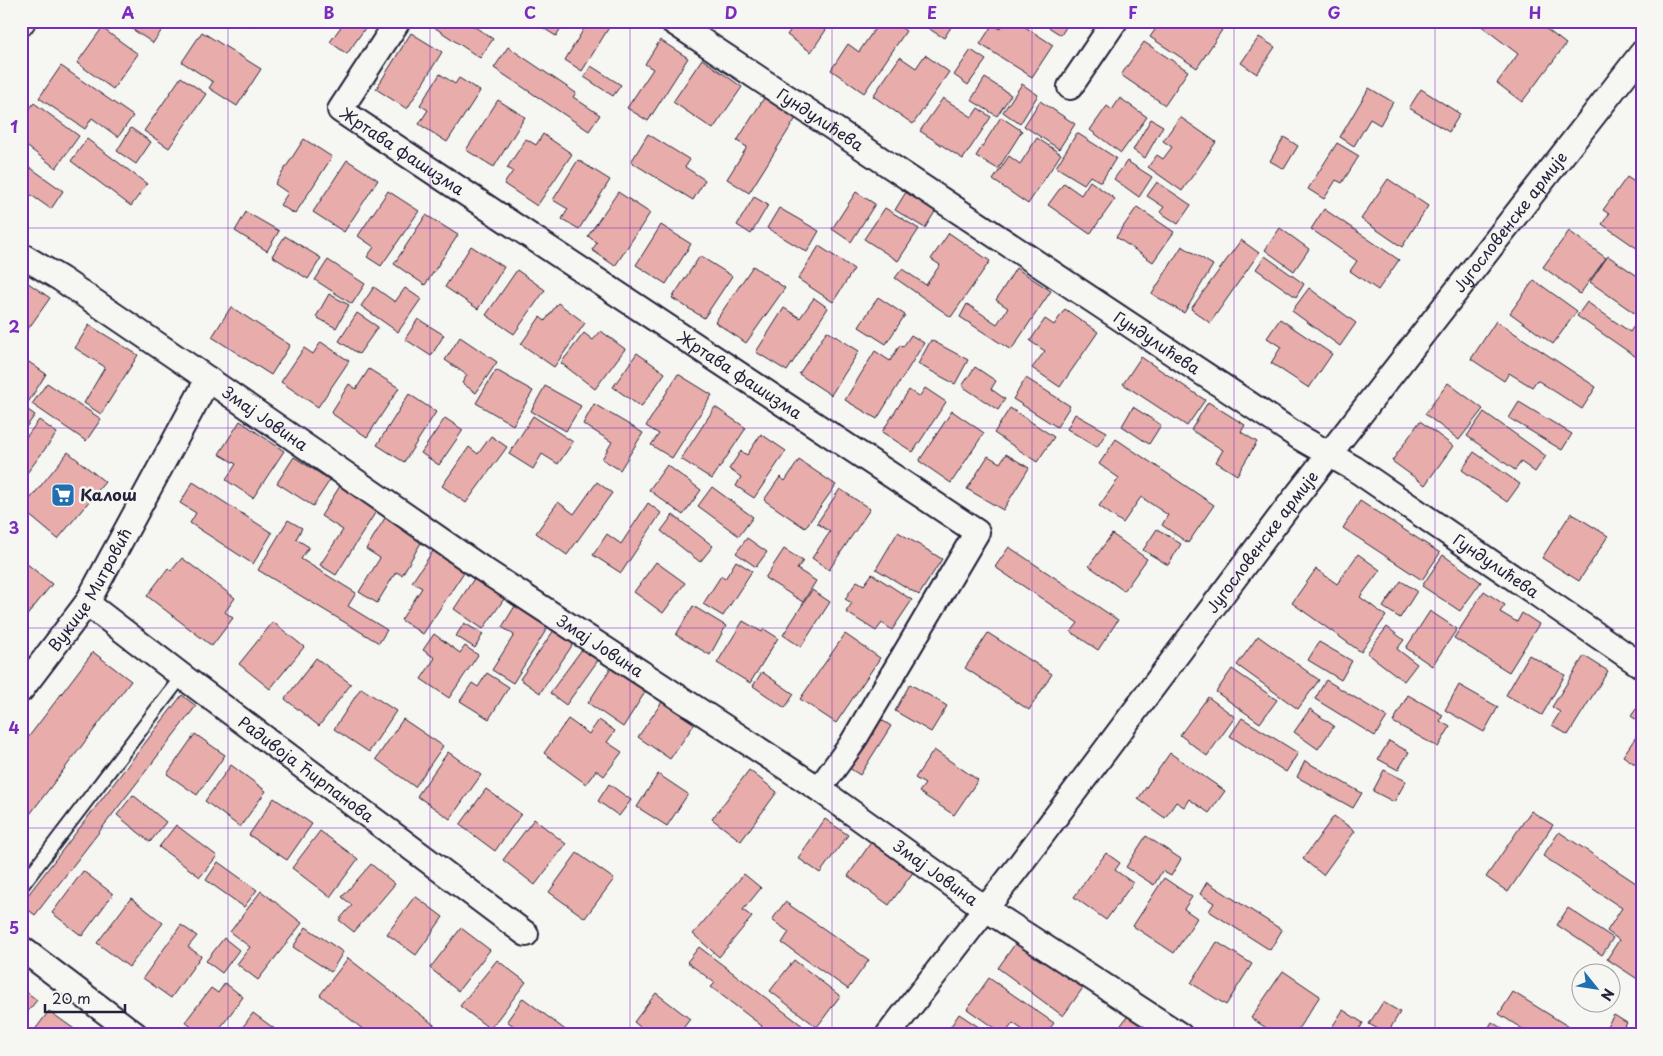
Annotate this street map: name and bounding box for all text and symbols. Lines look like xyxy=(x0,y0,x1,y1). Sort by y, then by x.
text: A xyxy=(122,0,135,24)
text: B xyxy=(324,0,335,24)
text: C xyxy=(524,0,536,24)
text: D xyxy=(725,0,737,24)
text: E xyxy=(927,0,937,24)
text: F xyxy=(1128,0,1138,24)
text: G xyxy=(1327,0,1341,24)
text: H xyxy=(1529,0,1541,24)
street label: Гундулићева xyxy=(773,81,869,156)
street label: Жртава фашизма xyxy=(336,101,470,201)
text: 1 xyxy=(10,114,18,138)
street label: Југословенске армије xyxy=(1447,146,1572,297)
street label: Гундулићева xyxy=(1109,304,1206,379)
text: 2 xyxy=(8,314,20,338)
street label: Жртава фашизма xyxy=(674,324,808,424)
street label: Змај Јовина xyxy=(218,380,313,456)
street label: Југословенске армије xyxy=(1200,465,1323,617)
supermarket icon: Калош xyxy=(50,482,76,508)
place label: Калош xyxy=(80,482,137,506)
text: 3 xyxy=(9,515,19,539)
street label: Вукице Митровић xyxy=(42,523,136,656)
street label: Гундулићева xyxy=(1449,527,1544,603)
street label: Змај Јовина xyxy=(553,608,649,682)
street label: Радивоја Ћирпанова xyxy=(234,709,380,827)
text: 4 xyxy=(9,715,20,739)
street label: Змај Јовина xyxy=(889,833,983,911)
text: 5 xyxy=(9,915,19,939)
north arrow xyxy=(1570,964,1620,1014)
scale bar xyxy=(45,981,125,1013)
text: N xyxy=(1596,985,1620,1005)
text: 20 m xyxy=(52,986,91,1009)

